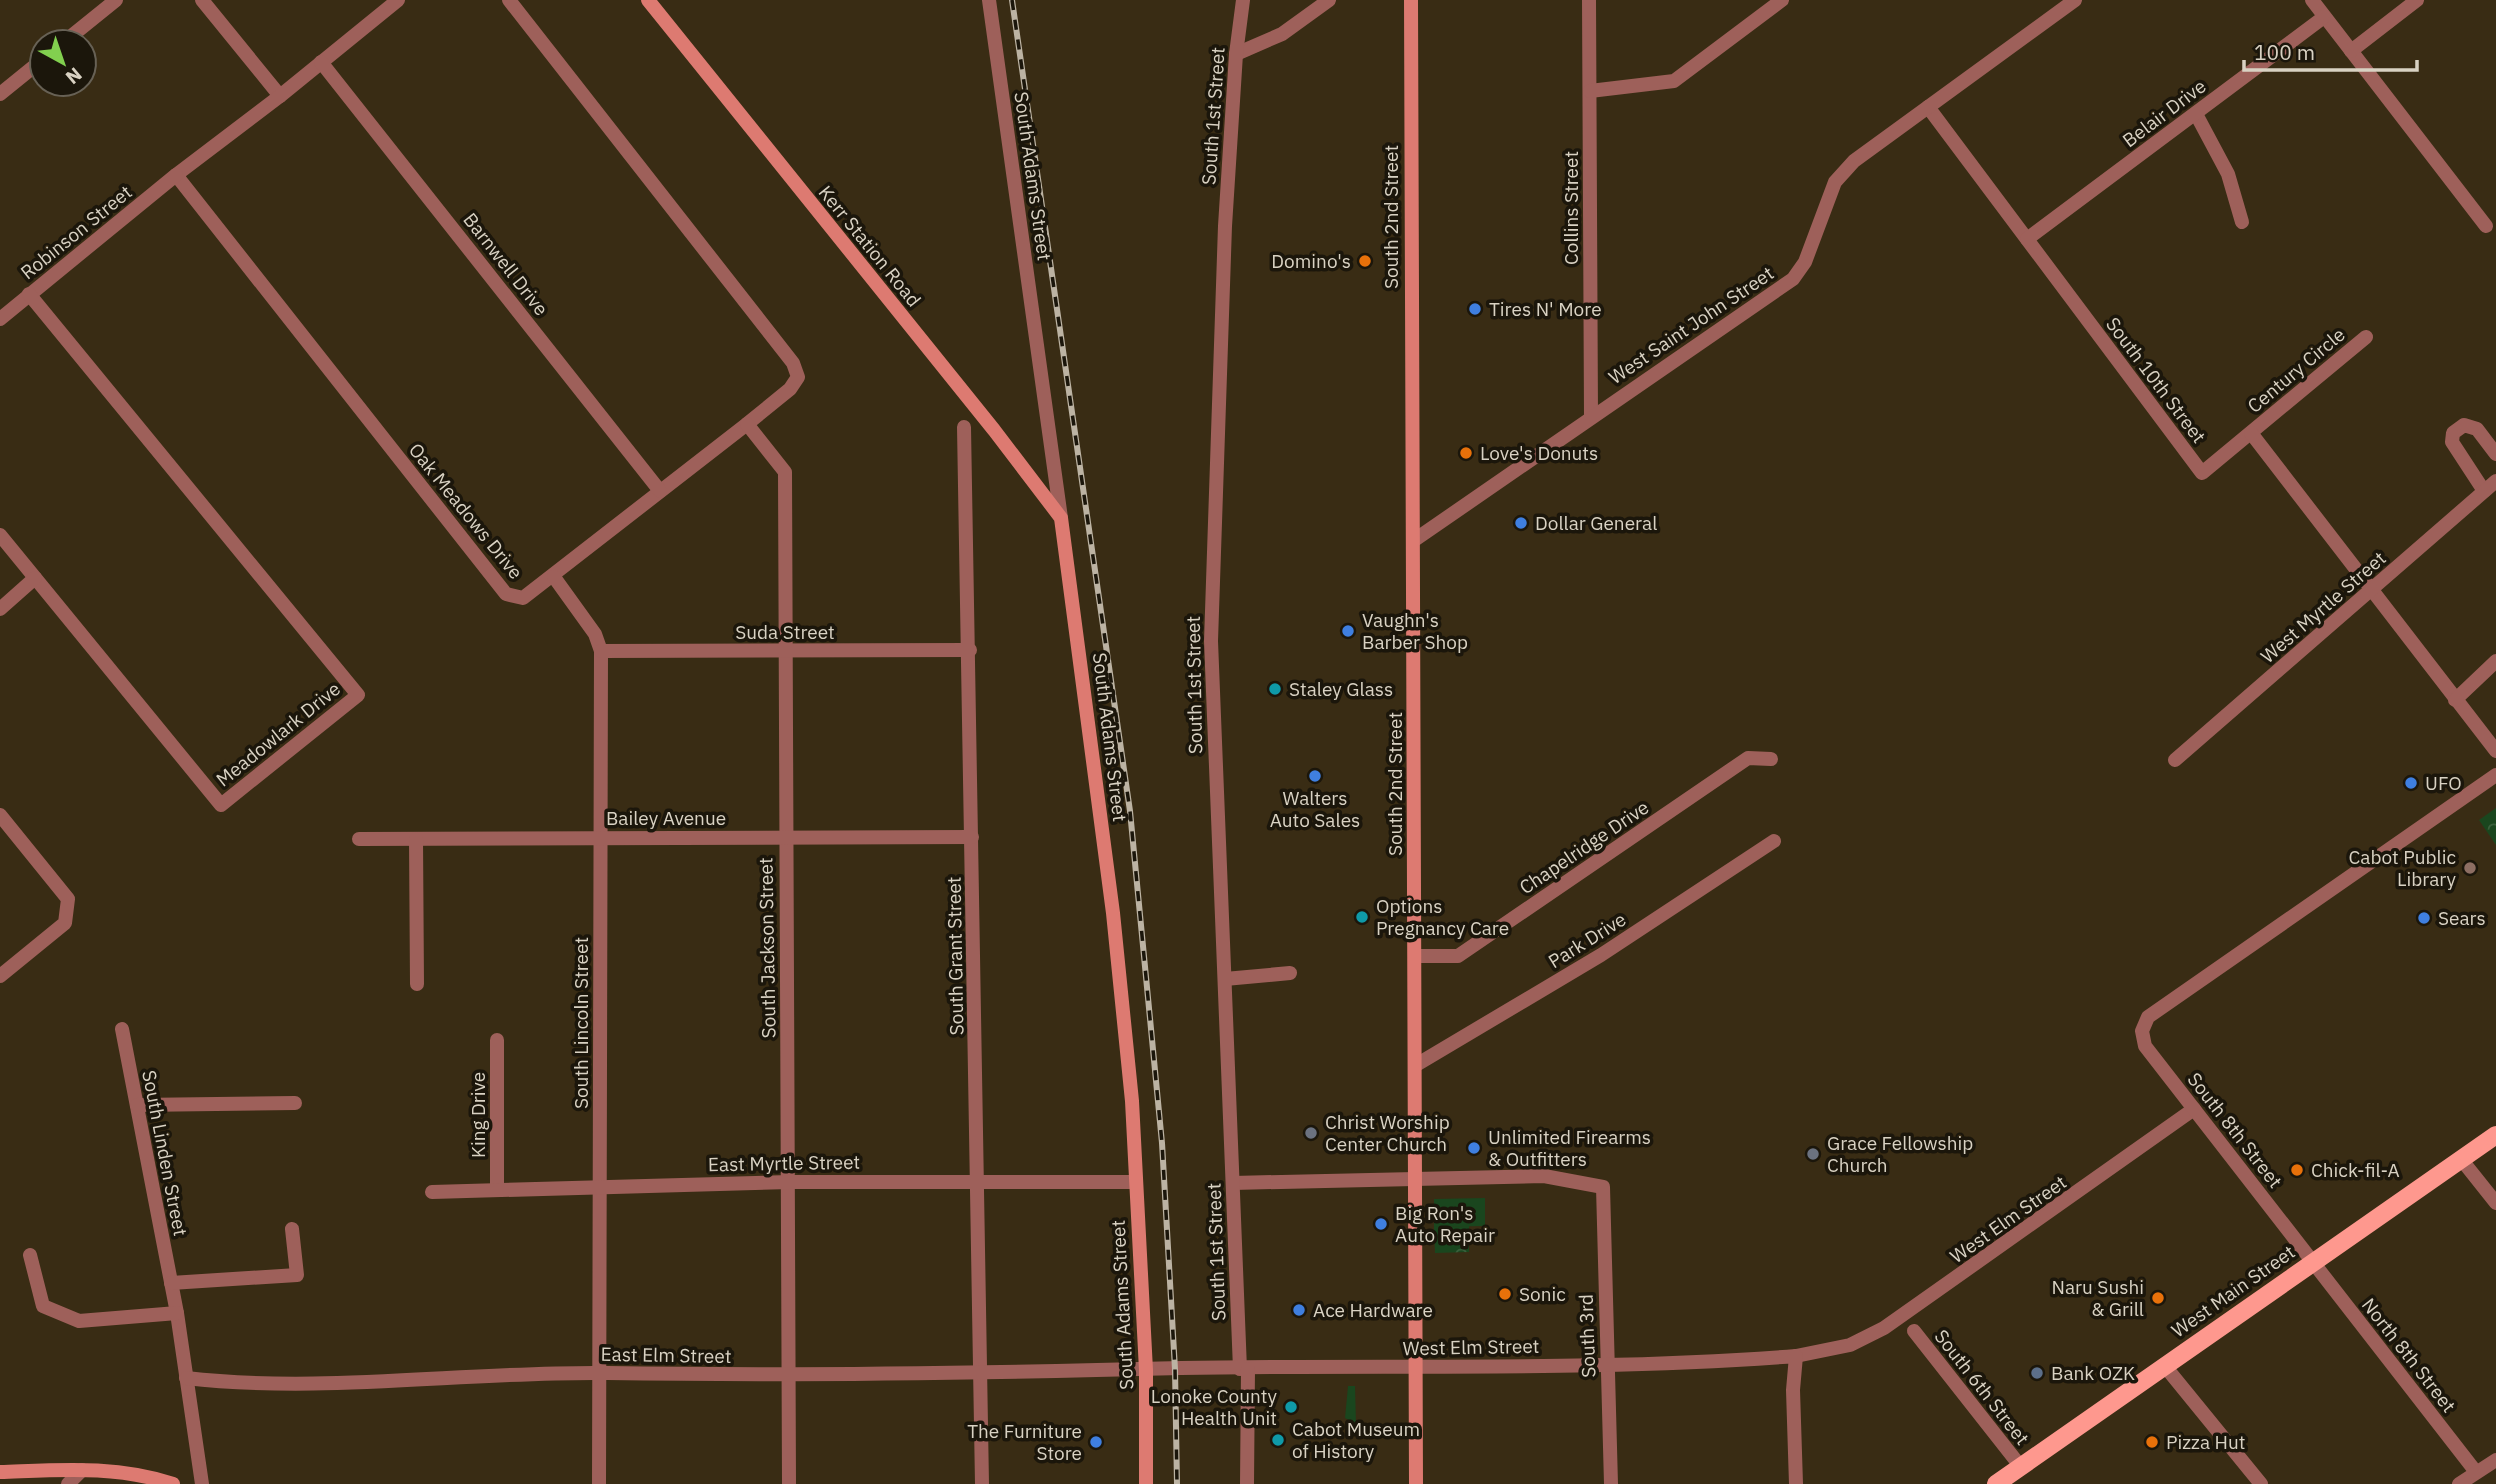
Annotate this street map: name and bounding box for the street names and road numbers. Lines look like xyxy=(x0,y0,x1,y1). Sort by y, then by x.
street label: South 1st Street xyxy=(1196,46,1230,186)
street label: Belair Drive xyxy=(2117,74,2211,152)
street label: South Adams Street xyxy=(1009,90,1057,262)
street label: South 2nd Street xyxy=(1379,145,1403,289)
street label: Collins Street xyxy=(1559,151,1583,265)
street label: Robinson Street xyxy=(15,180,137,284)
street label: Kerr Station Road xyxy=(814,180,926,312)
street label: Barnwell Drive xyxy=(458,208,554,320)
street label: West Saint John Street xyxy=(1604,261,1778,389)
street label: South 10th Street xyxy=(2101,312,2211,448)
street label: Century Circle xyxy=(2242,322,2350,418)
street label: Oak Meadows Drive xyxy=(404,438,528,584)
street label: West Myrtle Street xyxy=(2255,546,2391,668)
street label: South 1st Street xyxy=(1181,616,1207,754)
street label: Suda Street xyxy=(735,620,835,644)
street label: South Adams Street xyxy=(1088,651,1132,823)
street label: Meadowlark Drive xyxy=(211,677,345,791)
street label: South 2nd Street xyxy=(1383,712,1407,856)
street label: Chapelridge Drive xyxy=(1515,795,1653,899)
street label: Bailey Avenue xyxy=(606,806,726,830)
street label: South Jackson Street xyxy=(753,857,781,1039)
street label: South Grant Street xyxy=(942,876,968,1036)
street label: Park Drive xyxy=(1544,907,1630,973)
street label: South Lincoln Street xyxy=(569,937,593,1109)
street label: South 8th Street xyxy=(2182,1067,2288,1193)
street label: South Linden Street xyxy=(137,1068,193,1238)
street label: King Drive xyxy=(466,1072,490,1158)
street label: East Myrtle Street xyxy=(708,1150,860,1176)
street label: West Elm Street xyxy=(1945,1170,2071,1268)
street label: South 1st Street xyxy=(1202,1183,1230,1321)
street label: South Adams Street xyxy=(1106,1219,1138,1391)
street label: West Main Street xyxy=(2167,1240,2299,1342)
street label: North 8th Street xyxy=(2357,1293,2461,1417)
street label: South 3rd xyxy=(1574,1294,1600,1378)
street label: South 6th Street xyxy=(1929,1324,2035,1450)
street label: West Elm Street xyxy=(1402,1334,1540,1360)
street label: East Elm Street xyxy=(600,1342,732,1368)

